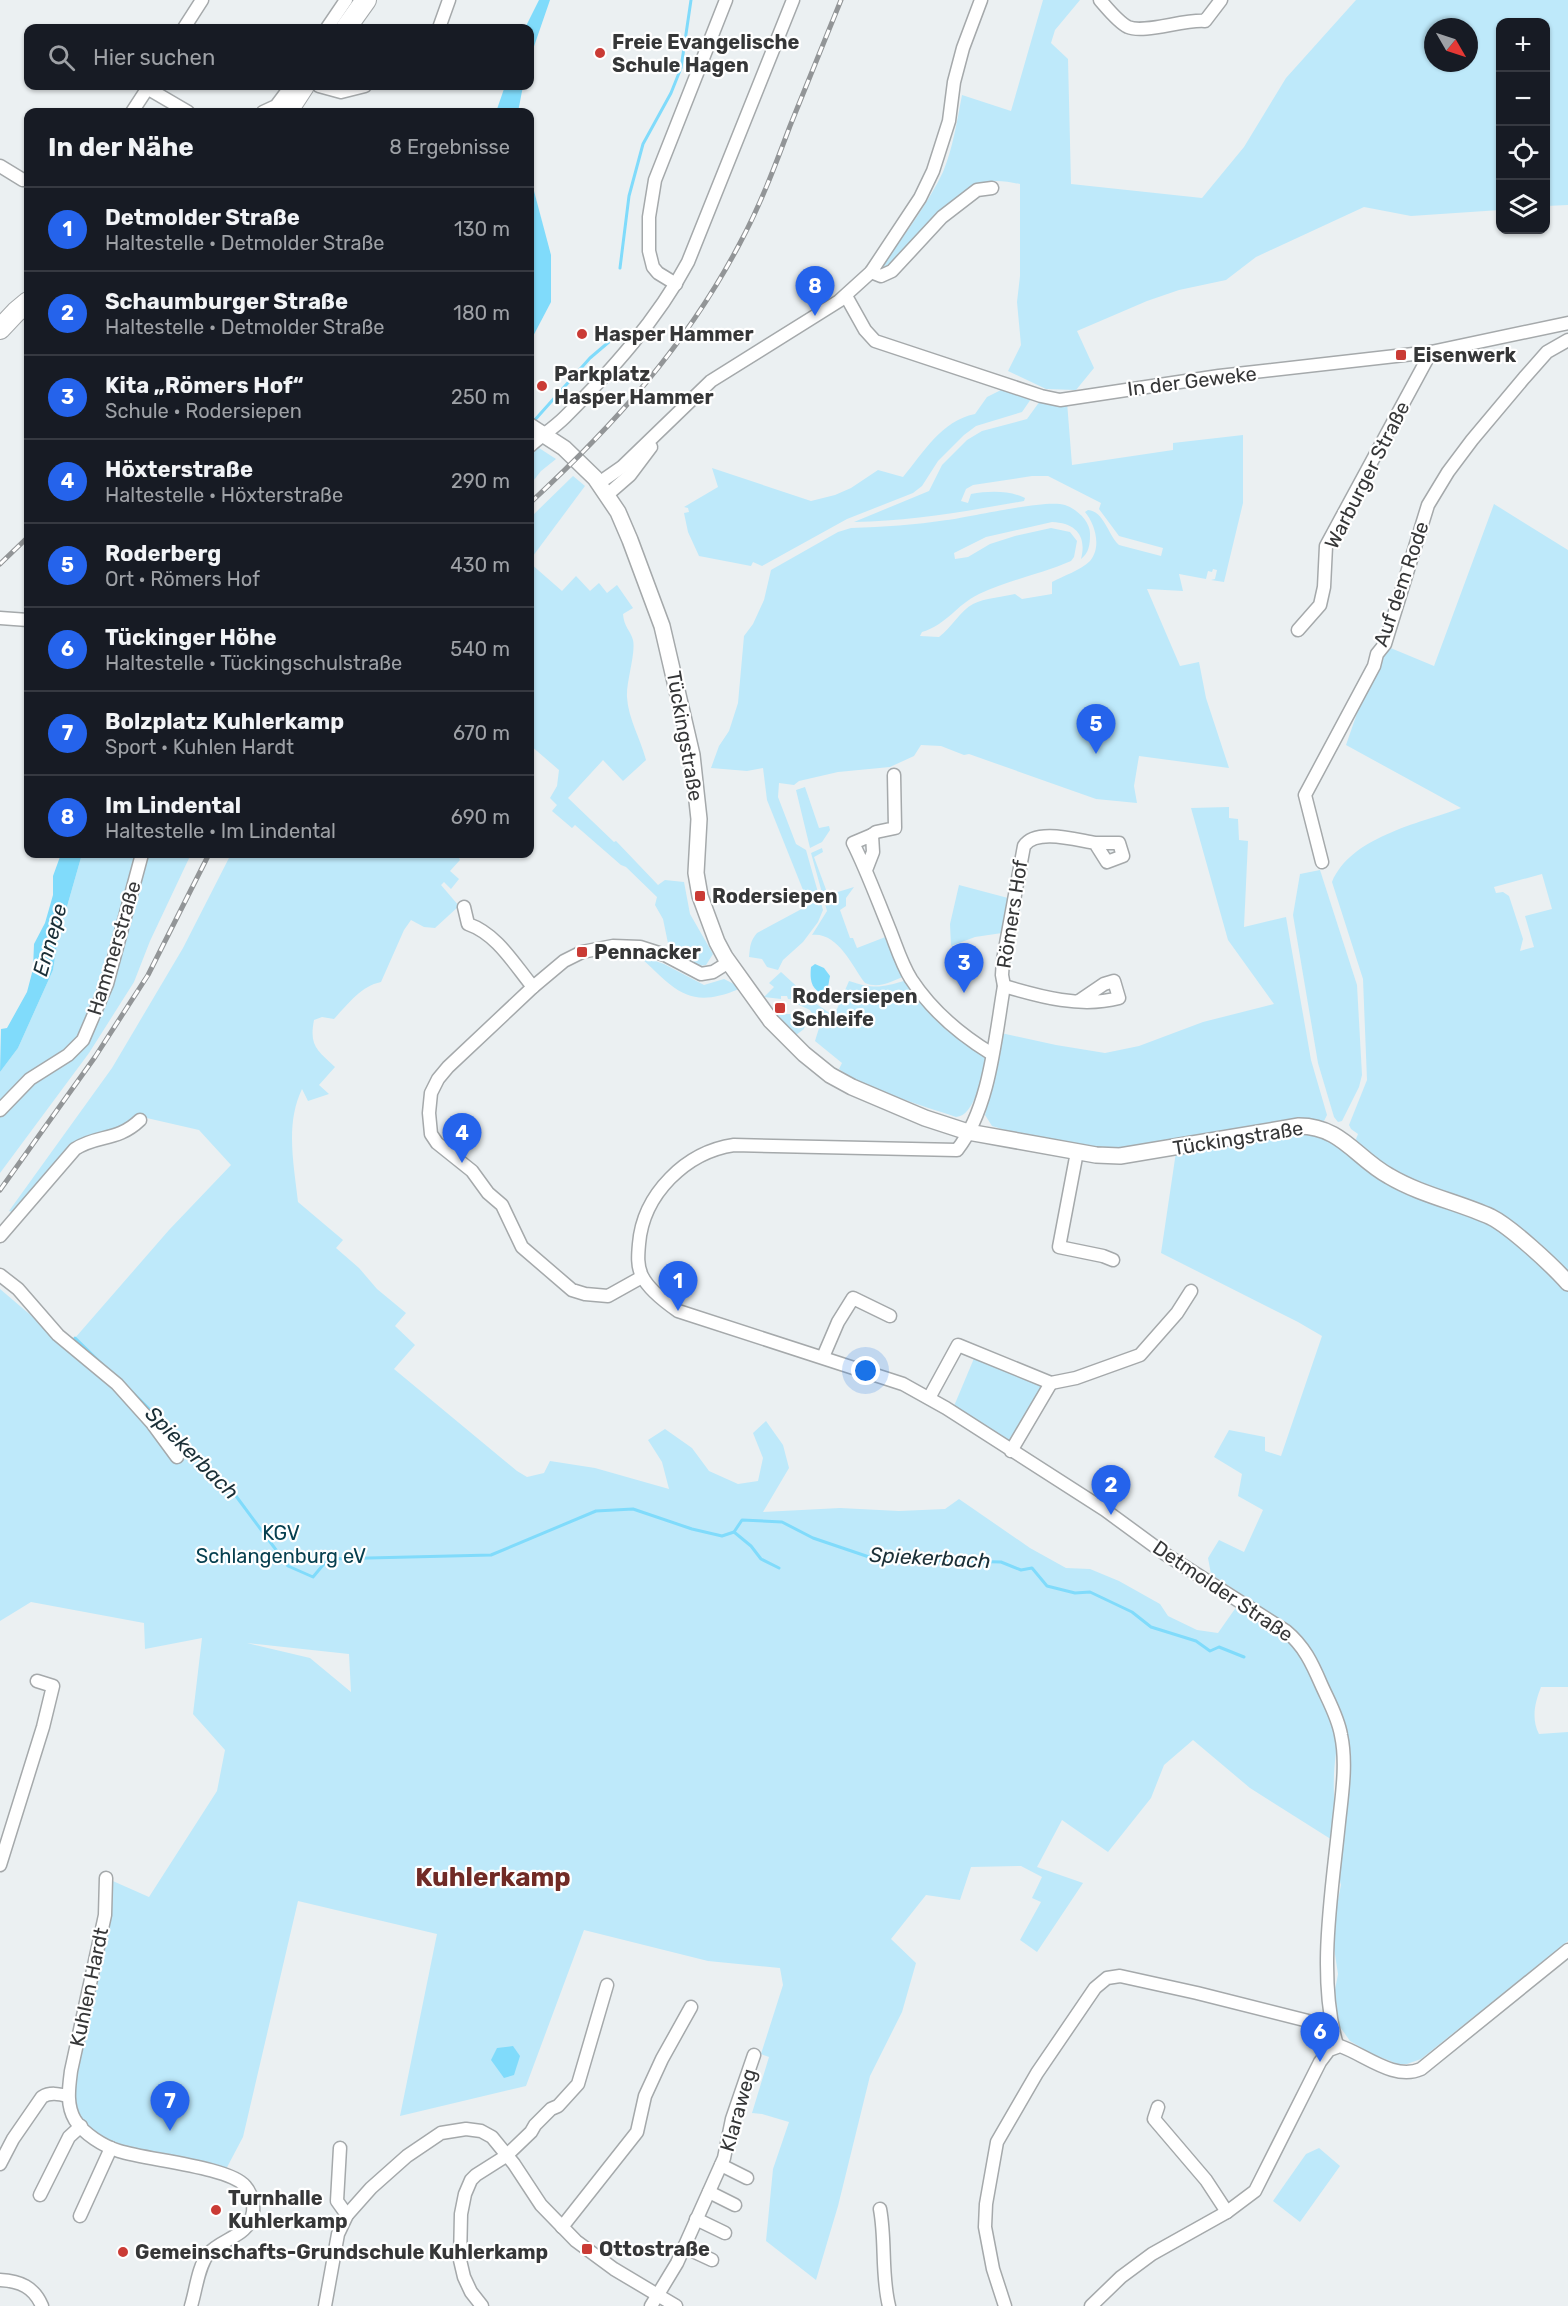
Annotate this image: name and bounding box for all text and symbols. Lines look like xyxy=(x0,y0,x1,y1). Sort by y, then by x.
north arrow xyxy=(1424,18,1478,72)
map controls xyxy=(1496,18,1550,234)
button: + xyxy=(1496,18,1550,72)
search box xyxy=(24,24,534,90)
place label: Freie Evangelische Schule Hagen xyxy=(612,30,800,77)
icon: search xyxy=(45,41,78,74)
text: Hier suchen xyxy=(93,44,215,71)
marker: Freie Evangelische Schule Hagen xyxy=(593,46,607,60)
button: − xyxy=(1496,72,1550,126)
button: locate xyxy=(1496,126,1550,180)
text: In der Nähe xyxy=(48,132,194,163)
text: 8 Ergebnisse xyxy=(389,135,510,159)
button: layers xyxy=(1496,180,1550,234)
text: Detmolder Straße xyxy=(105,204,300,231)
text: 1 xyxy=(63,217,72,241)
text: 130 m xyxy=(454,217,510,241)
text: Haltestelle · Detmolder Straße xyxy=(105,231,384,255)
pin: 8 xyxy=(796,266,834,316)
text: Schaumburger Straße xyxy=(105,288,348,315)
text: 2 xyxy=(61,301,74,325)
text: 180 m xyxy=(453,301,510,325)
text: Haltestelle · Detmolder Straße xyxy=(105,315,384,339)
place label: Hasper Hammer xyxy=(594,322,754,346)
marker: Hasper Hammer xyxy=(575,327,589,341)
place label: Eisenwerk xyxy=(1413,343,1517,367)
marker: Eisenwerk xyxy=(1394,348,1408,362)
street label: In der Geweke xyxy=(1126,361,1258,401)
place label: Parkplatz Hasper Hammer xyxy=(554,362,714,409)
text: Kita „Römers Hof“ xyxy=(105,372,304,399)
marker: Parkplatz Hasper Hammer xyxy=(535,379,549,393)
text: 3 xyxy=(61,385,74,409)
text: 250 m xyxy=(451,385,510,409)
street label: Warburger Straße xyxy=(1319,397,1415,553)
text: Schule · Rodersiepen xyxy=(105,399,302,423)
text: Höxterstraße xyxy=(105,456,253,483)
text: 4 xyxy=(61,469,74,493)
text: 290 m xyxy=(451,469,510,493)
text: Haltestelle · Höxterstraße xyxy=(105,483,343,507)
street label: Auf dem Rode xyxy=(1368,518,1434,650)
text: Roderberg xyxy=(105,540,221,567)
text: 5 xyxy=(61,553,74,577)
text: 430 m xyxy=(450,553,510,577)
text: Ort · Römers Hof xyxy=(105,567,260,591)
text: Tückinger Höhe xyxy=(105,624,277,651)
text: 6 xyxy=(61,637,74,661)
text: 540 m xyxy=(450,637,510,661)
text: Haltestelle · Tückingschulstraße xyxy=(105,651,402,675)
street label: Tückingstraße xyxy=(662,669,708,803)
pin: 5 xyxy=(1076,704,1116,754)
text: Bolzplatz Kuhlerkamp xyxy=(105,708,344,735)
text: 7 xyxy=(62,721,73,745)
text: 670 m xyxy=(453,721,510,745)
text: Sport · Kuhlen Hardt xyxy=(105,735,294,759)
text: Im Lindental xyxy=(105,792,241,819)
text: 8 xyxy=(61,805,74,829)
text: 690 m xyxy=(451,805,510,829)
text: Haltestelle · Im Lindental xyxy=(105,819,336,843)
street label: Römers Hof xyxy=(992,858,1032,970)
street label: Hammerstraße xyxy=(82,878,146,1018)
place label: Rodersiepen xyxy=(712,884,838,908)
marker: Rodersiepen xyxy=(693,889,707,903)
water label: Ennepe xyxy=(27,901,72,979)
place label: Pennacker xyxy=(594,940,701,964)
pin: 3 xyxy=(944,944,984,993)
marker: Pennacker xyxy=(575,945,589,959)
place label: Rodersiepen Schleife xyxy=(792,984,918,1031)
marker: Rodersiepen Schleife xyxy=(773,1001,787,1015)
pin: 4 xyxy=(442,1114,482,1163)
street label: Tückingstraße xyxy=(1171,1116,1305,1160)
pin: 1 xyxy=(658,1262,698,1311)
your location xyxy=(851,1356,880,1385)
water label: Spiekerbach xyxy=(141,1401,244,1504)
pin: 2 xyxy=(1092,1466,1130,1515)
park label: KGV Schlangenburg eV xyxy=(196,1521,366,1568)
street label: Detmolder Straße xyxy=(1148,1535,1298,1647)
water label: Spiekerbach xyxy=(869,1542,991,1573)
district label: Kuhlerkamp xyxy=(415,1862,571,1893)
street label: Kuhlen Hardt xyxy=(65,1925,113,2049)
pin: 6 xyxy=(1300,2012,1340,2062)
street label: Klaraweg xyxy=(715,2066,761,2154)
pin: 7 xyxy=(150,2082,190,2131)
place label: Turnhalle Kuhlerkamp xyxy=(228,2186,348,2233)
marker: Turnhalle Kuhlerkamp xyxy=(209,2203,223,2217)
place label: Ottostraße xyxy=(599,2237,710,2261)
place label: Gemeinschafts-Grundschule Kuhlerkamp xyxy=(135,2240,548,2264)
marker: Ottostraße xyxy=(580,2242,594,2256)
marker: Gemeinschafts-Grundschule Kuhlerkamp xyxy=(116,2245,130,2259)

